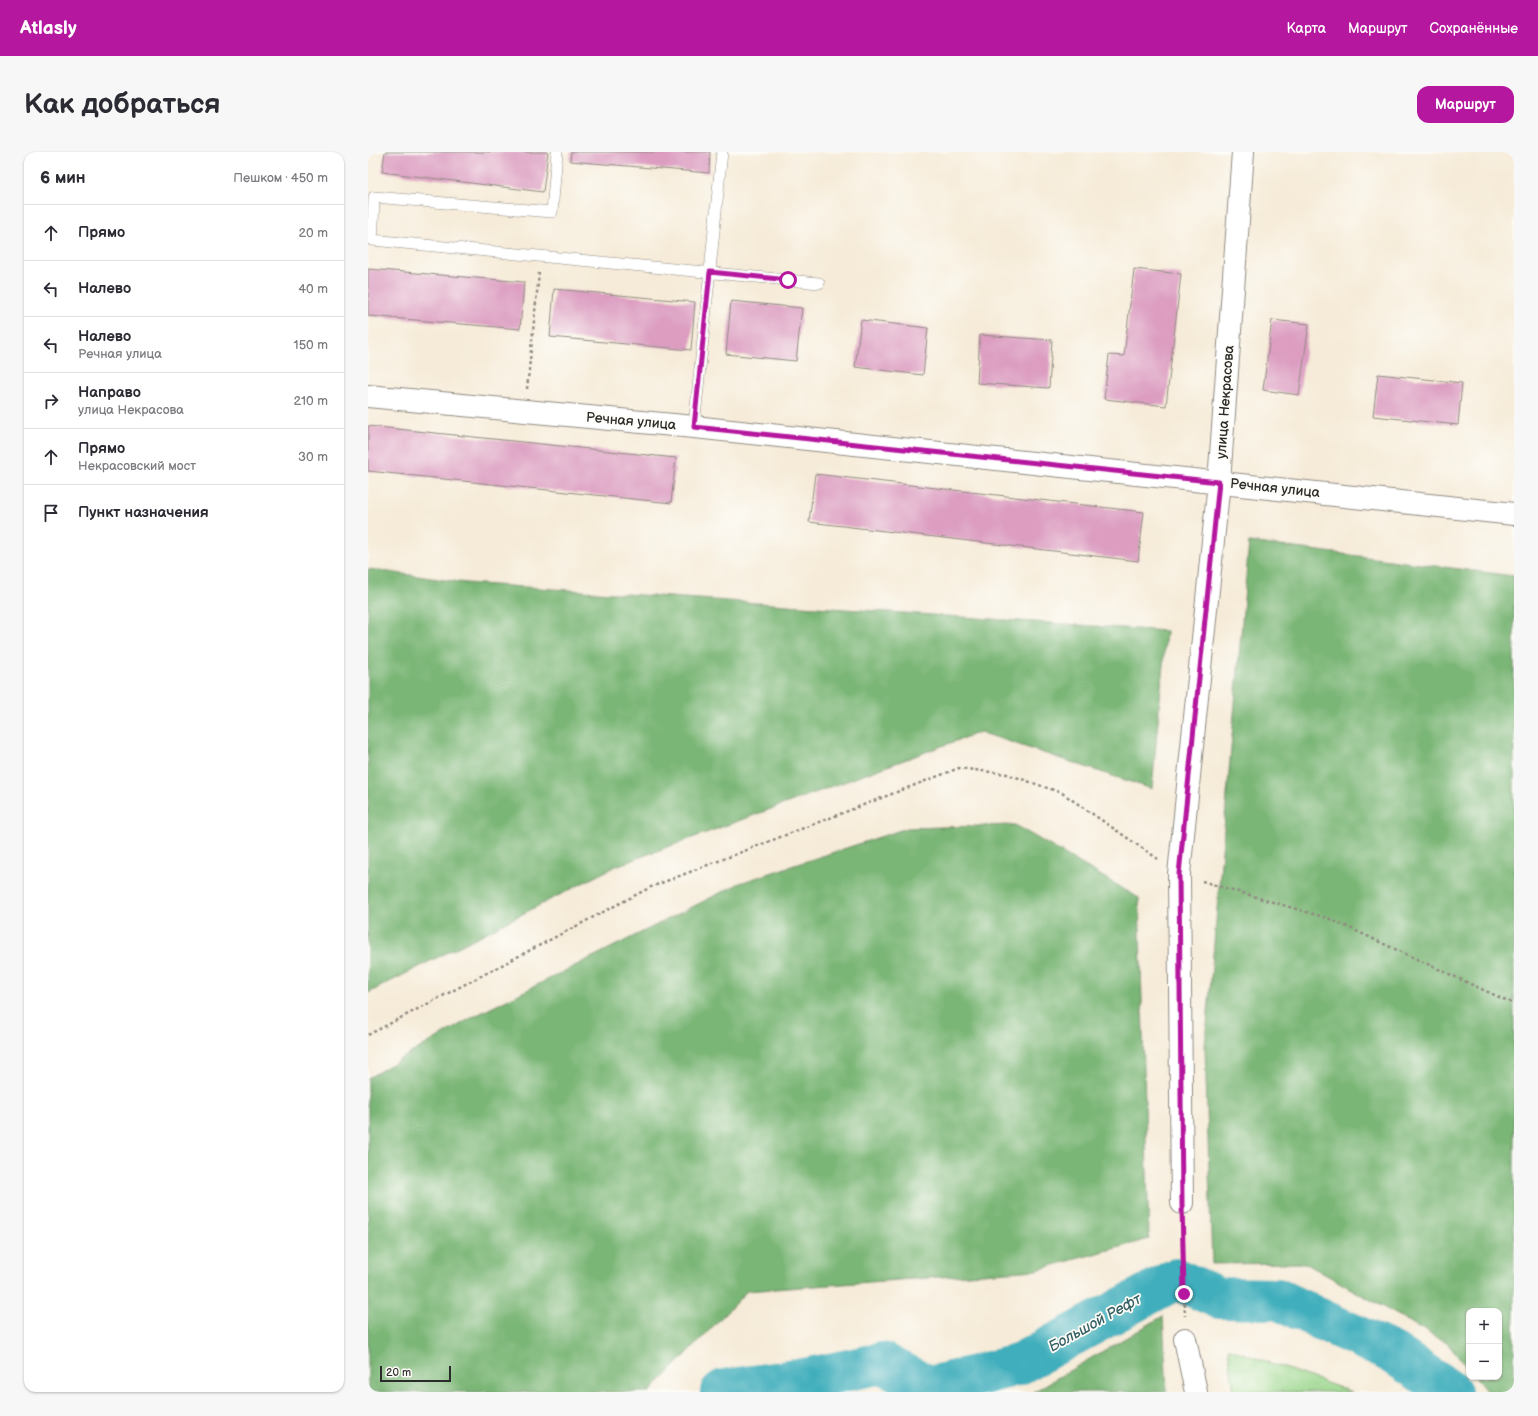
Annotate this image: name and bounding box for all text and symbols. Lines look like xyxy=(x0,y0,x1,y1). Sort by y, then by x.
text: Atlasly xyxy=(20,17,77,40)
text: Карта xyxy=(1287,20,1326,37)
text: Маршрут xyxy=(1348,20,1408,37)
text: Сохранённые xyxy=(1430,20,1518,37)
button: Маршрут xyxy=(1417,86,1514,123)
text: Как добраться xyxy=(24,88,221,121)
text: 6 мин xyxy=(40,168,86,188)
text: Пешком · 450 m xyxy=(233,170,328,186)
icon: ahead xyxy=(40,222,62,244)
text: Прямо xyxy=(78,223,125,242)
text: 20 m xyxy=(298,225,328,241)
route start xyxy=(779,271,797,289)
icon: left xyxy=(40,278,62,300)
text: Налево xyxy=(78,279,131,298)
text: 40 m xyxy=(298,281,328,297)
text: Налево xyxy=(78,327,131,346)
icon: left xyxy=(40,334,62,356)
text: 150 m xyxy=(294,337,328,353)
street label: улица Некрасова xyxy=(1213,344,1238,460)
text: Речная улица xyxy=(78,346,162,362)
text: Направо xyxy=(78,383,141,402)
icon: right xyxy=(40,390,62,412)
text: 210 m xyxy=(294,393,328,409)
text: улица Некрасова xyxy=(78,402,184,418)
street label: Речная улица xyxy=(585,409,677,433)
text: Прямо xyxy=(78,439,125,458)
icon: ahead xyxy=(40,446,62,468)
text: 30 m xyxy=(298,449,328,465)
text: Некрасовский мост xyxy=(78,458,196,474)
street label: Речная улица xyxy=(1229,475,1322,501)
icon: arrive xyxy=(40,502,62,524)
text: Пункт назначения xyxy=(78,503,209,522)
route end xyxy=(1175,1285,1193,1303)
water label: Большой Рефт xyxy=(1045,1289,1146,1356)
map controls xyxy=(1466,1308,1502,1380)
button: + xyxy=(1466,1308,1502,1344)
button: − xyxy=(1466,1344,1502,1380)
scale bar xyxy=(380,1364,451,1383)
text: 20 m xyxy=(386,1366,411,1379)

